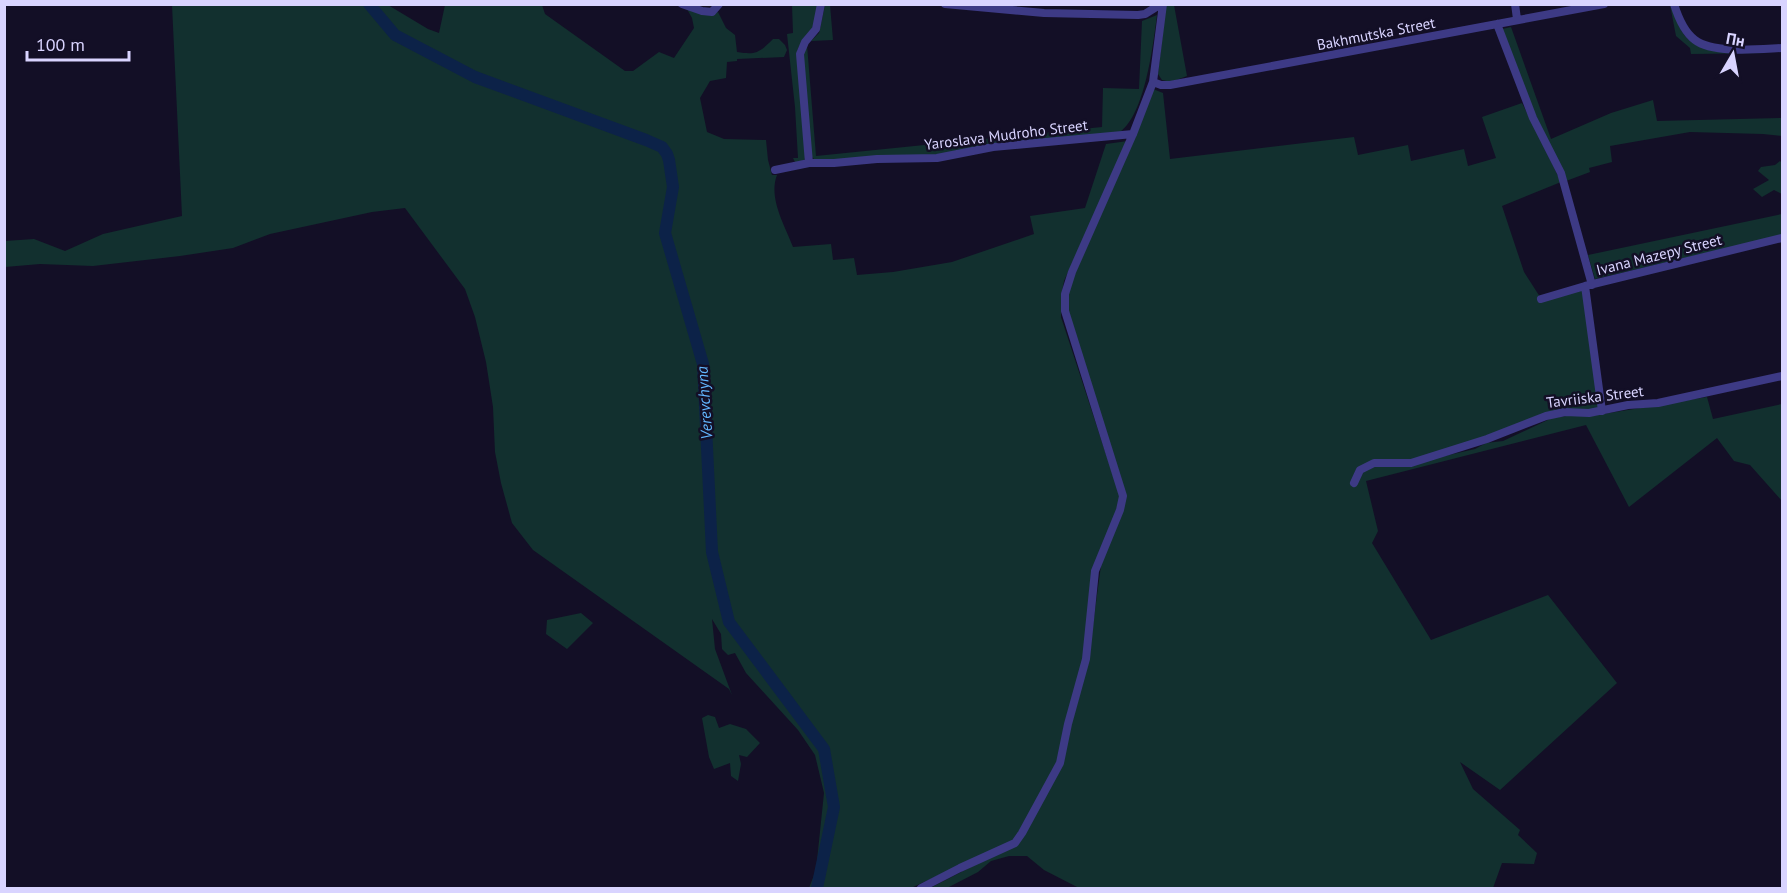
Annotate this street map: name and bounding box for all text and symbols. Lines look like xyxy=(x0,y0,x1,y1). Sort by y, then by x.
street label: Bakhmutska Street xyxy=(1315,13,1437,54)
scale bar xyxy=(27,24,129,62)
north arrow xyxy=(1703,24,1763,84)
text: Пн xyxy=(1725,28,1747,51)
text: 100 m xyxy=(36,33,85,56)
street label: Yaroslava Mudroho Street xyxy=(923,115,1089,154)
street label: Ivana Mazepy Street xyxy=(1594,230,1724,279)
water label: Verevchyna xyxy=(691,366,717,440)
street label: Tavriiska Street xyxy=(1545,381,1645,412)

